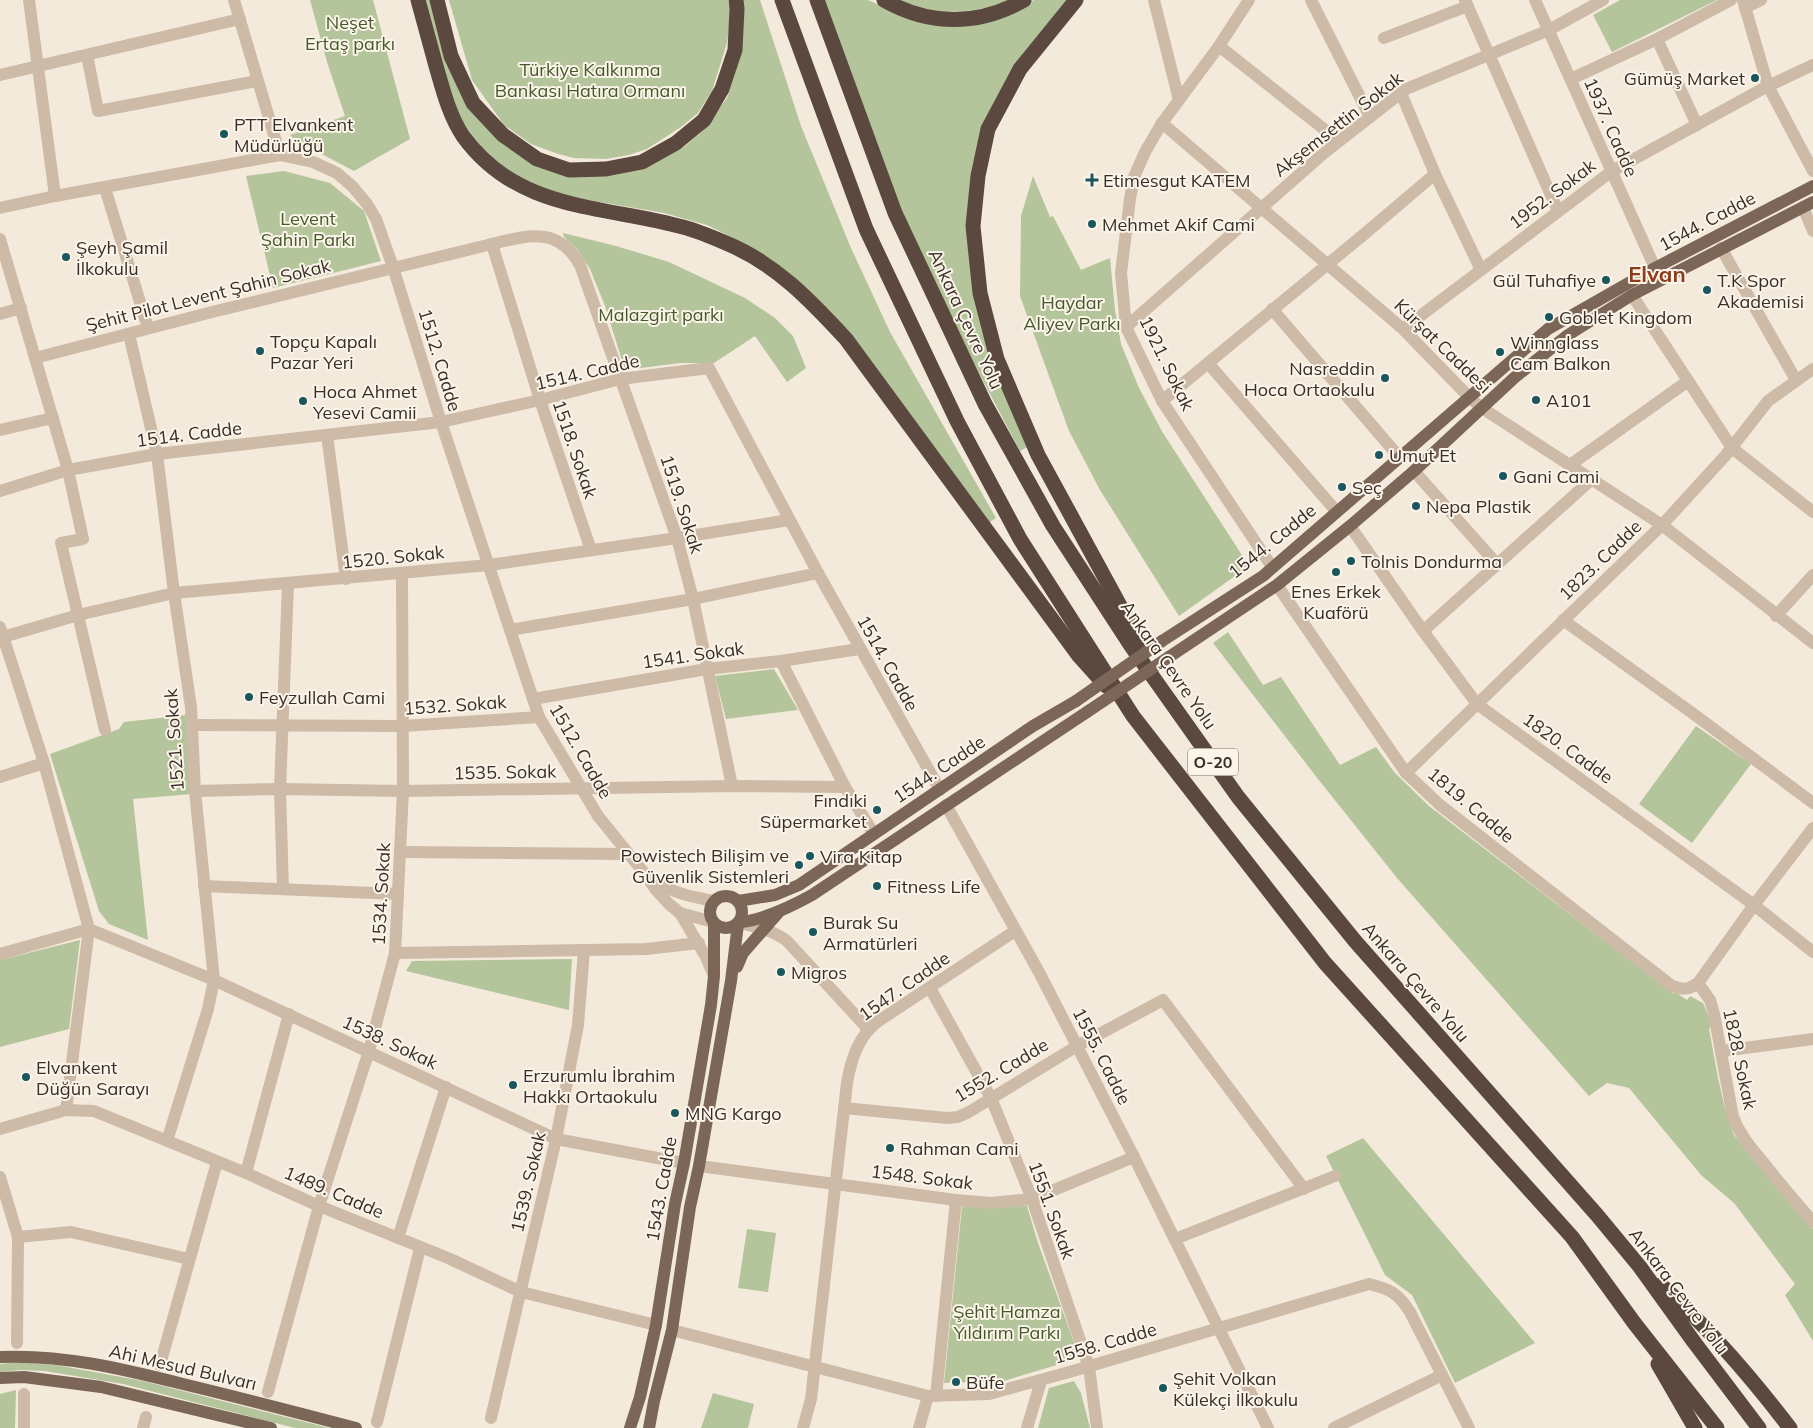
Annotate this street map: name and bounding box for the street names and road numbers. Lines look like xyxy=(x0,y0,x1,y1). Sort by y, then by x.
street label: Akşemsettin Sokak xyxy=(1269,66,1408,182)
street label: 1937. Cadde xyxy=(1579,74,1643,180)
street label: 1952. Sokak xyxy=(1504,153,1601,234)
street label: 1544. Cadde xyxy=(1655,186,1759,256)
street label: Ankara Çevre Yolu xyxy=(923,245,1009,393)
street label: Şehit Pilot Levent Şahin Sokak xyxy=(83,253,333,337)
street label: Kürşat Caddesi xyxy=(1390,294,1496,398)
street label: 1512. Cadde xyxy=(413,306,467,414)
street label: 1921. Sokak xyxy=(1134,312,1200,415)
street label: 1514. Cadde xyxy=(533,349,641,395)
street label: 1518. Sokak xyxy=(547,397,603,502)
street label: 1514. Cadde xyxy=(135,416,243,452)
street label: 1519. Sokak xyxy=(655,452,709,557)
street label: 1544. Cadde xyxy=(1223,499,1321,583)
street label: 1823. Cadde xyxy=(1554,515,1646,605)
street label: 1520. Sokak xyxy=(341,540,446,574)
street label: Ankara Çevre Yolu xyxy=(1116,596,1222,734)
street label: 1514. Cadde xyxy=(852,611,924,715)
street label: 1541. Sokak xyxy=(641,636,746,674)
street label: 1521. Sokak xyxy=(159,687,189,792)
street label: 1532. Sokak xyxy=(403,690,508,720)
street label: 1512. Cadde xyxy=(544,699,618,803)
street label: 1820. Cadde xyxy=(1518,707,1618,789)
street label: 1544. Cadde xyxy=(889,730,989,808)
road number: O-20 xyxy=(1188,749,1238,776)
street label: 1535. Sokak xyxy=(453,760,557,784)
street label: 1819. Cadde xyxy=(1423,762,1519,848)
street label: 1534. Sokak xyxy=(367,841,395,946)
street label: Ankara Çevre Yolu xyxy=(1357,917,1475,1047)
street label: 1547. Cadde xyxy=(854,946,954,1026)
street label: 1555. Cadde xyxy=(1068,1003,1136,1109)
street label: 1828. Sokak xyxy=(1718,1006,1762,1112)
street label: 1538. Sokak xyxy=(339,1010,442,1074)
street label: 1552. Cadde xyxy=(950,1033,1052,1107)
street label: 1539. Sokak xyxy=(505,1129,551,1235)
street label: 1543. Cadde xyxy=(640,1135,682,1243)
street label: 1551. Sokak xyxy=(1024,1158,1081,1263)
street label: 1548. Sokak xyxy=(870,1159,975,1195)
street label: 1489. Cadde xyxy=(281,1161,387,1223)
street label: Ankara Çevre Yolu xyxy=(1624,1223,1734,1359)
street label: 1558. Cadde xyxy=(1051,1317,1159,1369)
street label: Ahi Mesud Bulvarı xyxy=(107,1339,259,1395)

